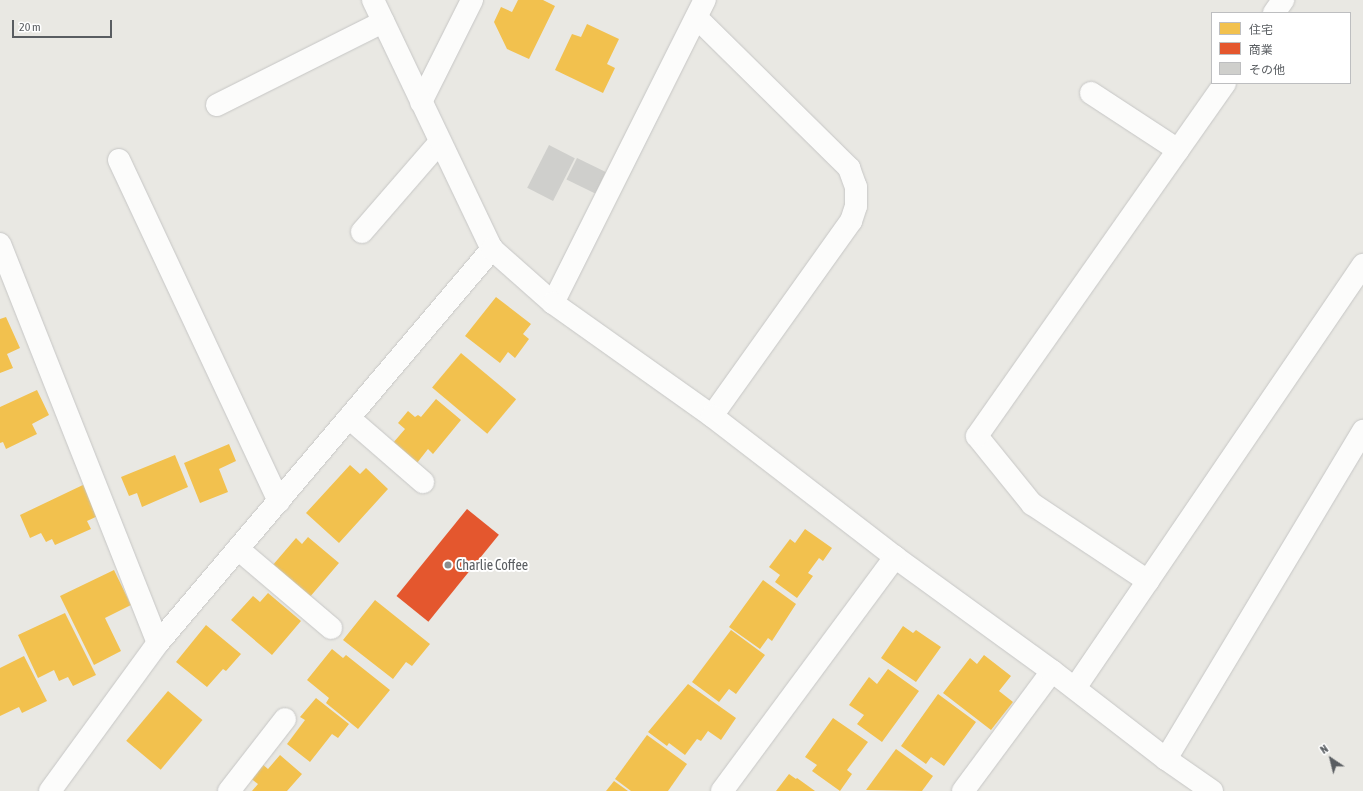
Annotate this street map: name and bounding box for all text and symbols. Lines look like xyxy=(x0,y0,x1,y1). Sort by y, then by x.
scale bar xyxy=(14,12,114,38)
legend xyxy=(1211,12,1351,84)
text: 20 m xyxy=(19,20,41,34)
text: 住宅 xyxy=(1249,23,1273,37)
text: 商業 xyxy=(1249,43,1273,57)
text: その他 xyxy=(1249,63,1285,77)
place label: Charlie Coffee xyxy=(456,557,528,573)
marker: Charlie Coffee xyxy=(443,560,453,570)
north arrow xyxy=(1311,739,1351,779)
text: N xyxy=(1318,742,1330,756)

